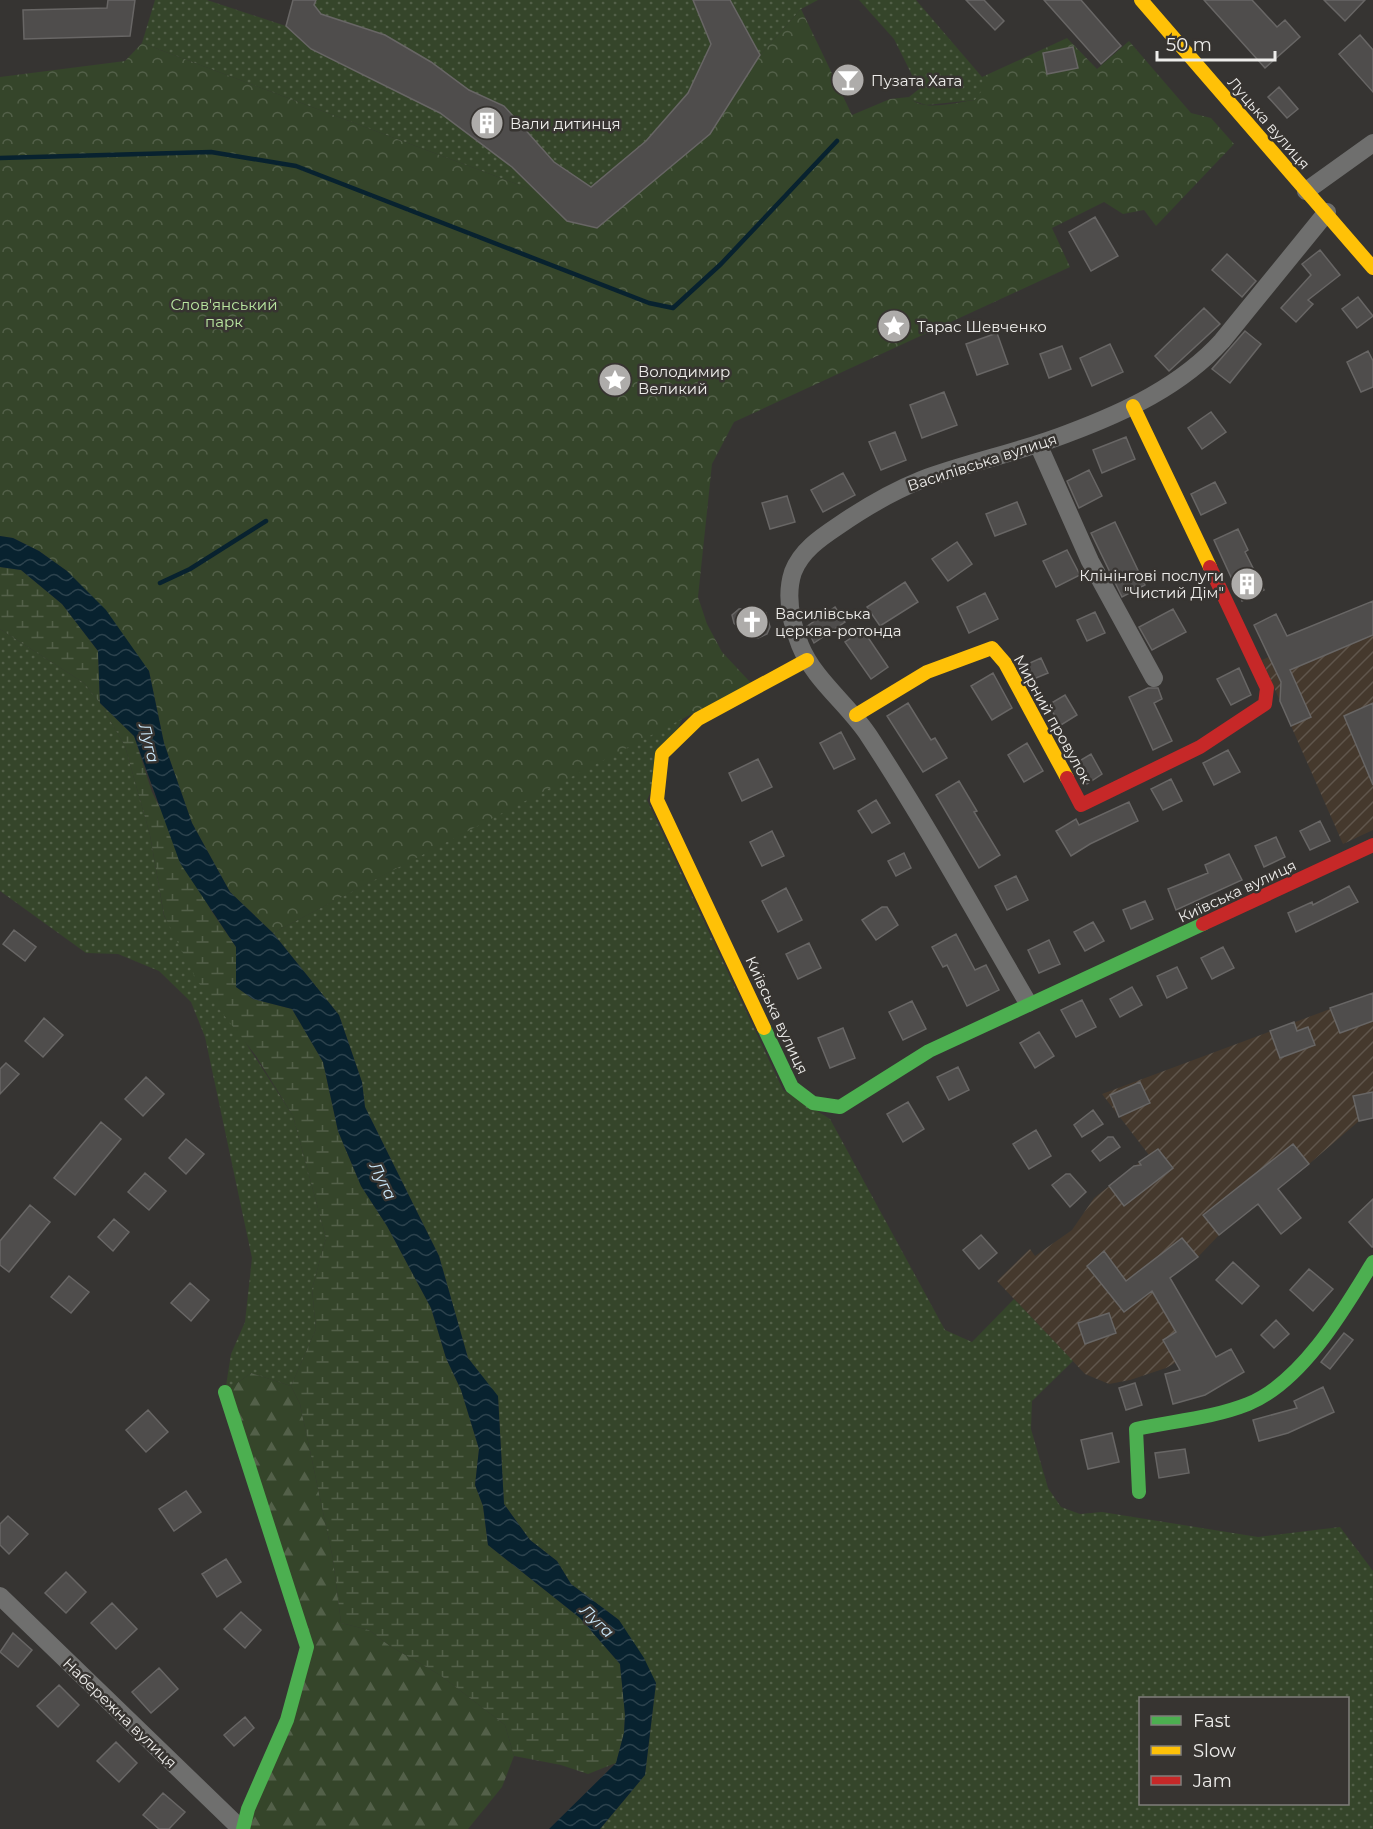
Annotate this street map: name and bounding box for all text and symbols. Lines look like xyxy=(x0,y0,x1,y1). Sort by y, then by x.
scale bar xyxy=(1157,24,1276,62)
text: 50 m xyxy=(1166,34,1212,56)
bar icon: Пузата Хата xyxy=(830,62,866,98)
place label: Пузата Хата xyxy=(871,71,962,90)
street label: Луцька вулиця xyxy=(1224,73,1314,173)
building icon: Вали дитинця xyxy=(469,105,505,141)
place label: Вали дитинця xyxy=(510,114,621,133)
park label: Слов'янський парк xyxy=(171,295,278,331)
place icon: Тарас Шевченко xyxy=(876,308,912,344)
place label: Тарас Шевченко xyxy=(917,317,1047,336)
place icon: Володимир Великий xyxy=(597,362,633,398)
place label: Володимир Великий xyxy=(638,362,730,398)
street label: Василівська вулиця xyxy=(905,429,1059,495)
place label: Клінінгові послуги "Чистий Дім" xyxy=(1079,566,1224,602)
building icon: Клінінгові послуги "Чистий Дім" xyxy=(1229,566,1265,602)
church icon: Василівська церква-ротонда xyxy=(734,604,770,640)
place label: Василівська церква-ротонда xyxy=(775,604,902,640)
street label: Мирний провулок xyxy=(1010,651,1096,787)
water label: Луга xyxy=(135,720,163,765)
street label: Київська вулиця xyxy=(1175,855,1299,927)
street label: Київська вулиця xyxy=(741,953,813,1077)
water label: Луга xyxy=(365,1158,400,1203)
water label: Луга xyxy=(575,1600,618,1642)
street label: Набережна вулиця xyxy=(59,1654,181,1772)
legend xyxy=(1139,1697,1349,1805)
text: Fast xyxy=(1193,1710,1231,1732)
text: Slow xyxy=(1193,1740,1236,1762)
text: Jam xyxy=(1192,1770,1232,1792)

